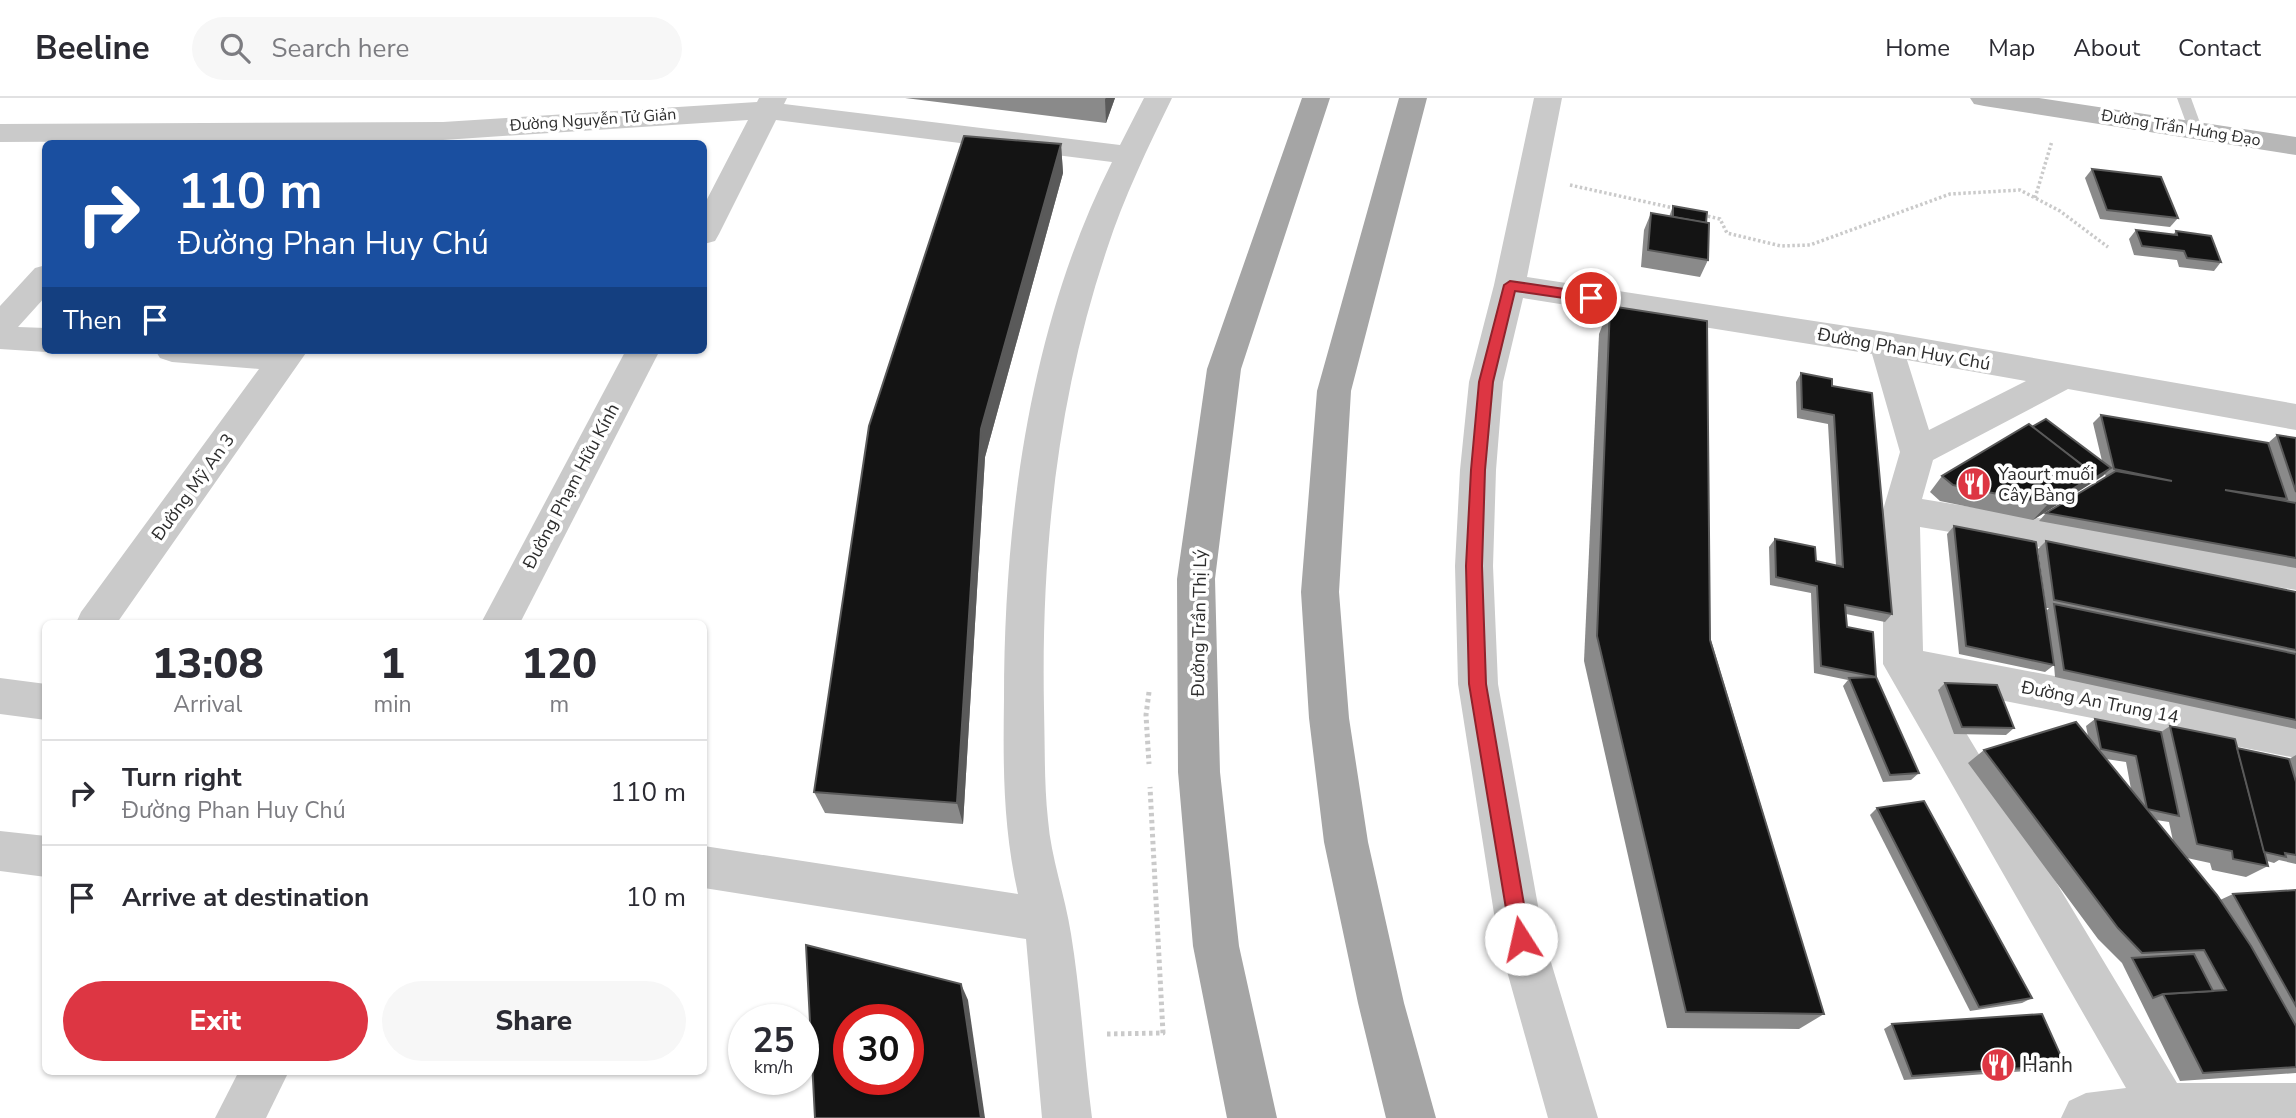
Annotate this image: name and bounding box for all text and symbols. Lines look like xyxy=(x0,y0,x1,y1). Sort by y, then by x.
search box xyxy=(192,17,682,80)
text: Beeline xyxy=(35,26,150,71)
icon: search xyxy=(216,29,254,67)
text: Search here xyxy=(272,31,409,66)
text: Home xyxy=(1885,32,1950,64)
text: Map xyxy=(1988,32,2035,64)
text: About xyxy=(2073,32,2140,64)
text: Contact xyxy=(2178,32,2261,64)
street label: Đường Nguyễn Tử Giản xyxy=(508,103,677,137)
street label: Đường Trần Hưng Đạo xyxy=(2099,104,2262,151)
text: 110 m xyxy=(178,158,322,225)
icon: right xyxy=(63,168,154,259)
text: Đường Phan Huy Chú xyxy=(178,222,489,265)
pin xyxy=(1561,268,1621,328)
icon: arrive xyxy=(1572,279,1610,317)
icon: arrive xyxy=(136,301,174,339)
text: Then xyxy=(63,303,122,338)
street label: Đường Phan Huy Chú xyxy=(1815,322,1992,376)
street label: Đường Phạm Hữu Kính xyxy=(517,399,625,574)
street label: Đường Mỹ An 3 xyxy=(145,429,240,546)
place label: Yaourt muối Cây Bàng xyxy=(1997,462,2095,507)
restaurant icon: Yaourt muối Cây Bàng xyxy=(1955,465,1993,503)
street label: Đường Trần Thị Lý xyxy=(1186,548,1212,698)
text: 13:08 xyxy=(152,636,264,693)
text: 1 xyxy=(380,636,405,693)
text: 120 xyxy=(522,636,597,693)
street label: Đường An Trung 14 xyxy=(2018,675,2181,729)
text: Arrival xyxy=(173,689,242,720)
text: min xyxy=(374,689,412,720)
text: m xyxy=(549,689,569,720)
text: Turn right xyxy=(122,760,241,795)
icon: right xyxy=(63,774,101,812)
text: 110 m xyxy=(610,775,686,810)
text: Đường Phan Huy Chú xyxy=(122,795,346,826)
icon: arrive xyxy=(63,879,101,917)
text: Arrive at destination xyxy=(122,880,369,915)
text: 10 m xyxy=(626,880,686,915)
position arrow xyxy=(1484,902,1558,976)
button: Exit xyxy=(63,981,368,1061)
button: Share xyxy=(382,981,686,1061)
speed limit sign: 30 xyxy=(833,1004,924,1095)
text: 25 xyxy=(752,1017,795,1064)
restaurant icon: Hanh xyxy=(1979,1046,2017,1084)
place label: Hanh xyxy=(2022,1051,2073,1079)
text: km/h xyxy=(754,1055,793,1079)

